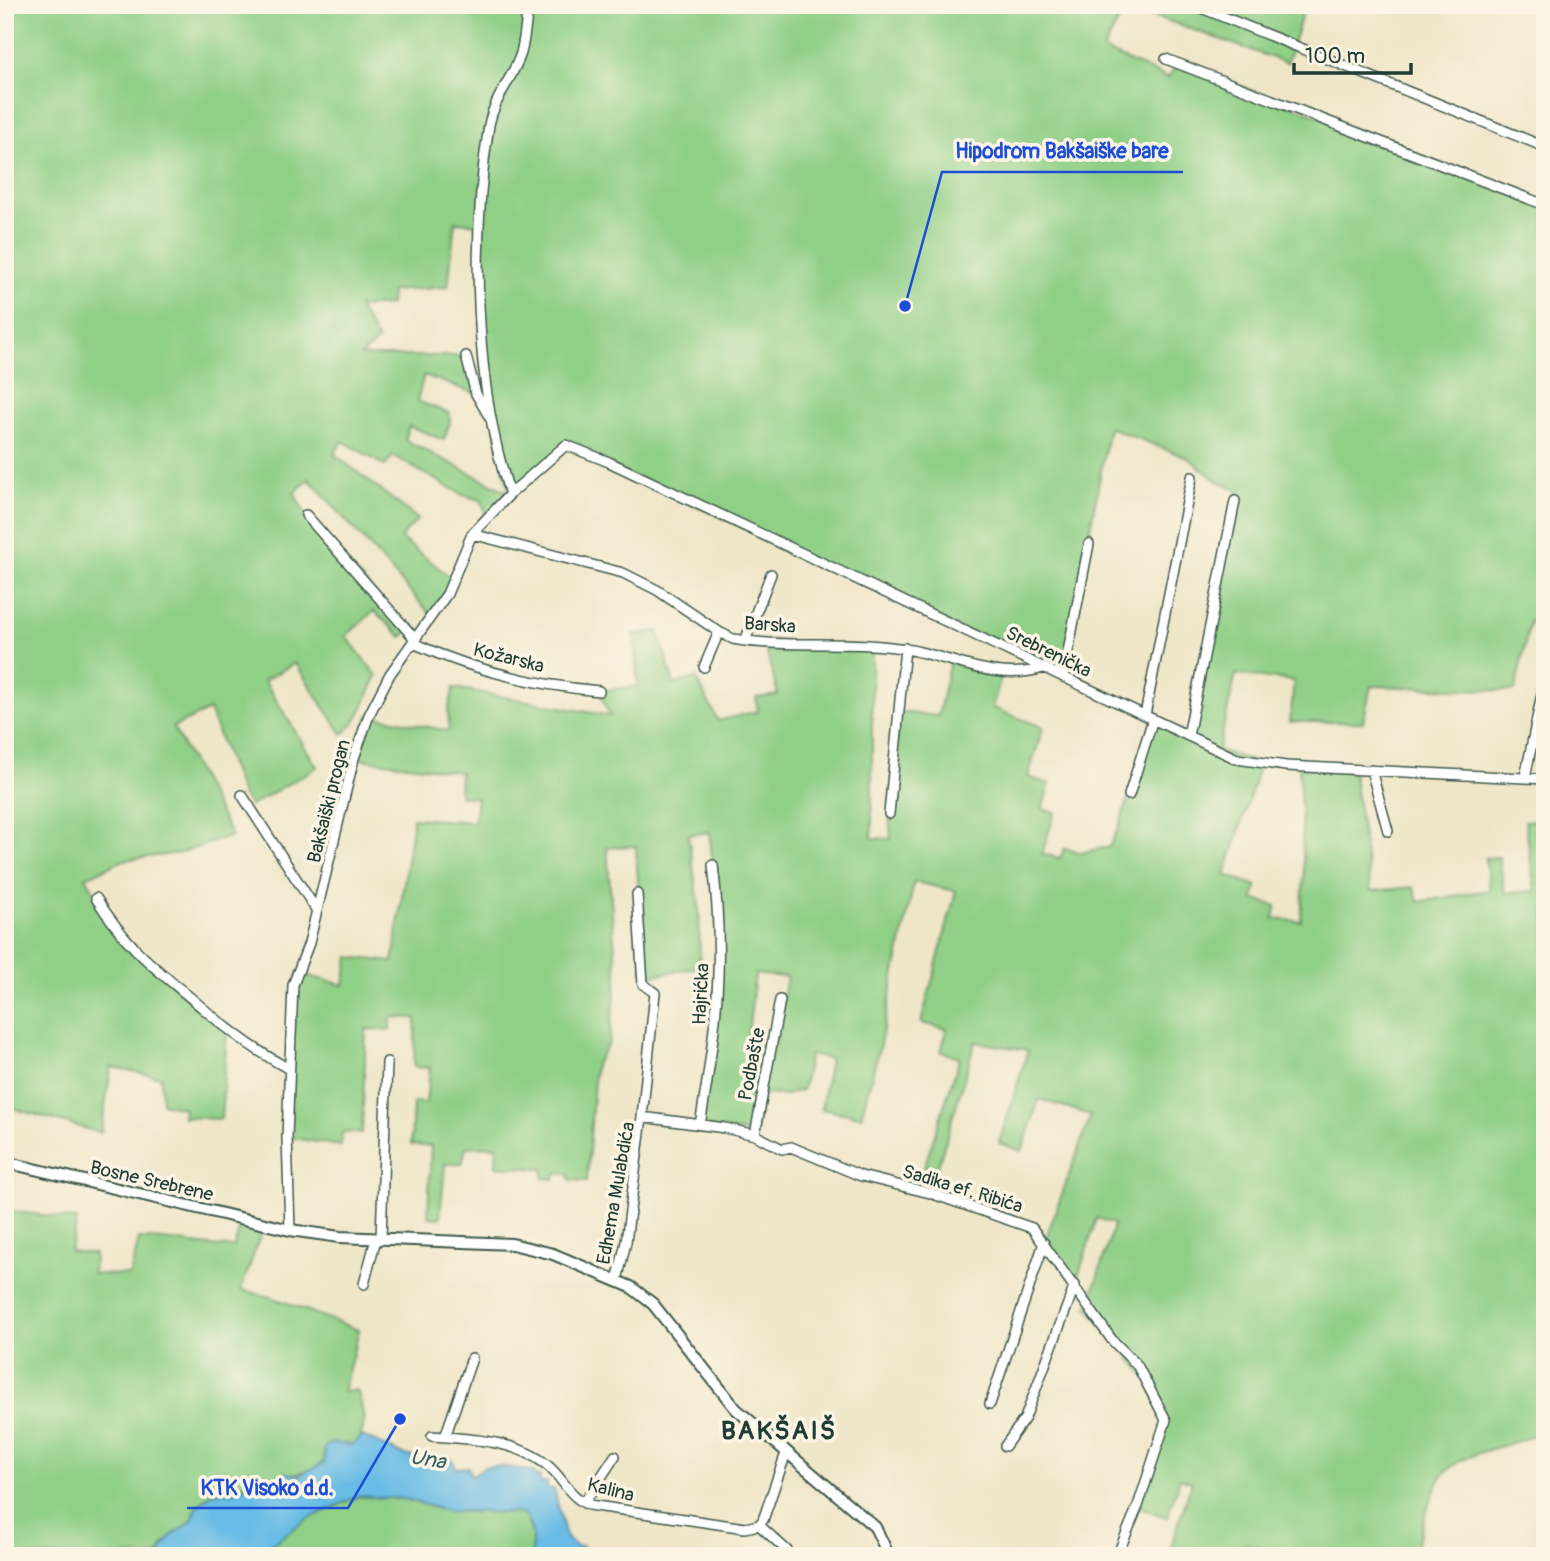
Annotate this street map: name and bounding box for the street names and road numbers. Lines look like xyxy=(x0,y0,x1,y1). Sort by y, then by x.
street label: Barska xyxy=(743,611,797,639)
street label: Srebrenička xyxy=(1002,621,1095,683)
street label: Kožarska xyxy=(471,638,547,678)
street label: Bakšaiški progan xyxy=(302,737,356,865)
street label: Hajrićka xyxy=(687,962,715,1026)
street label: Podbašte xyxy=(733,1025,771,1103)
street label: Edhema Mulabdića xyxy=(592,1120,640,1266)
street label: Bosne Srebrene xyxy=(88,1155,216,1207)
street label: Sadika ef. Ribića xyxy=(900,1159,1026,1219)
street label: Kalina xyxy=(585,1473,637,1507)

